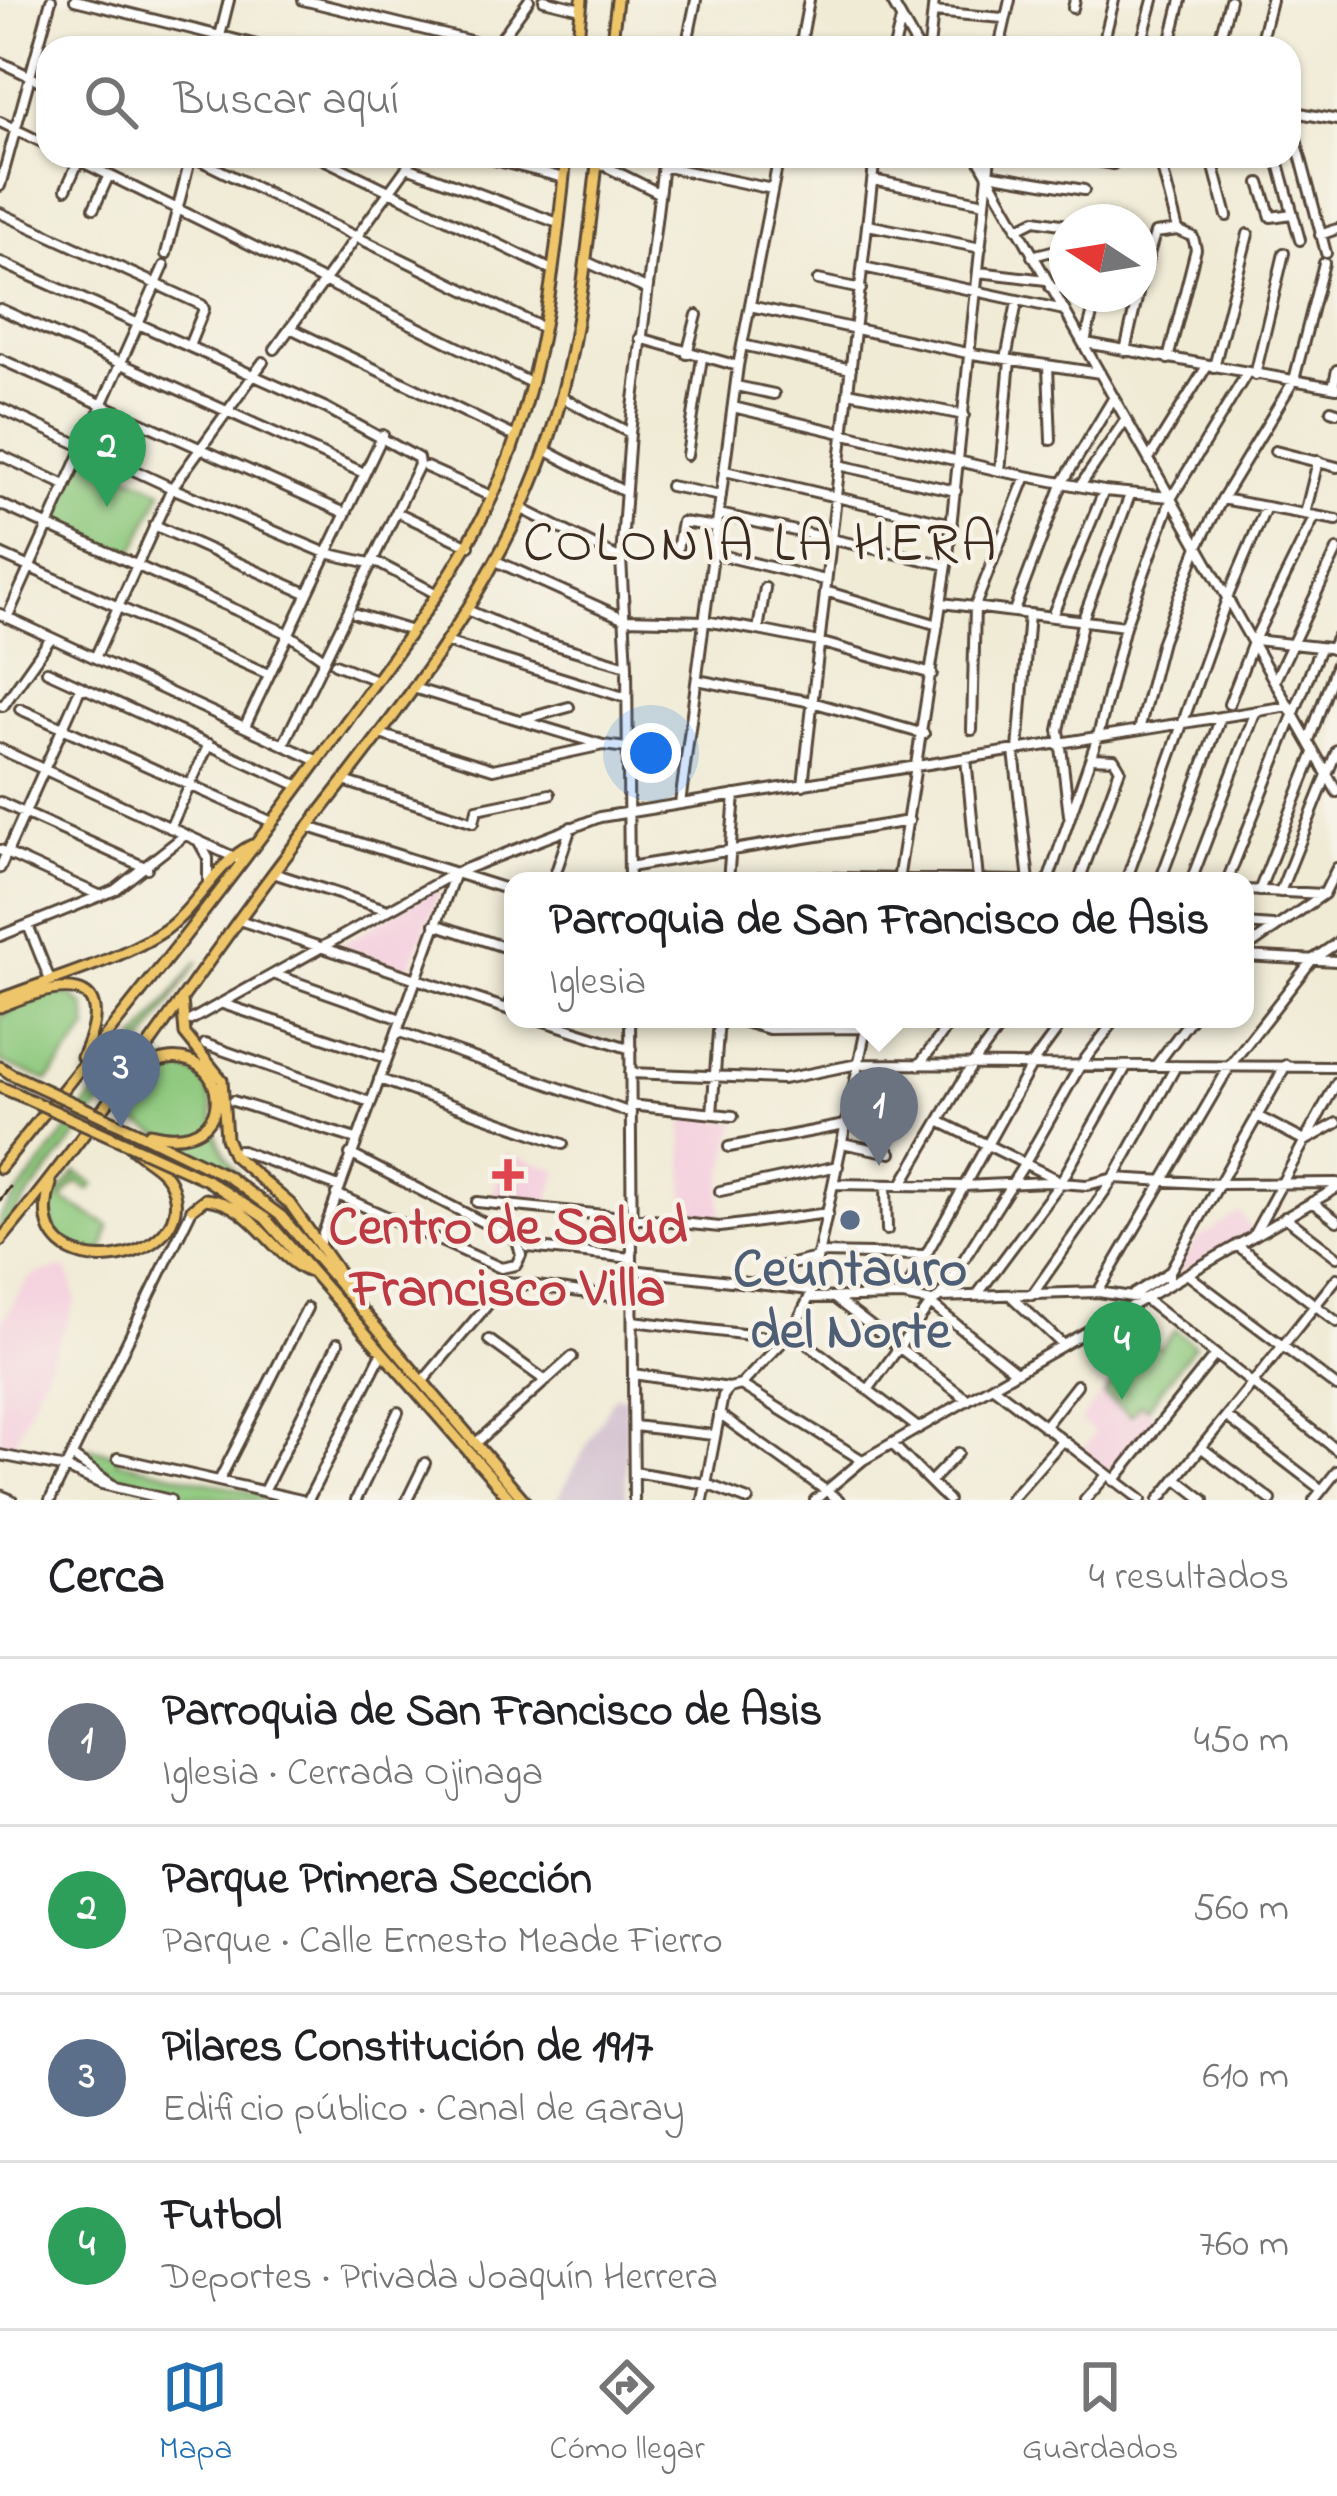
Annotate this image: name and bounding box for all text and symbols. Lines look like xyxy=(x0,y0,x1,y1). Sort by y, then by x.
search box xyxy=(36,36,1301,168)
icon: search xyxy=(78,69,144,135)
text: Buscar aquí xyxy=(174,69,399,135)
north arrow xyxy=(1049,204,1157,312)
pin: 2 xyxy=(68,408,146,507)
district label: COLONIA LA HERA xyxy=(523,505,999,588)
your location xyxy=(621,723,681,783)
popup xyxy=(504,872,1254,1028)
text: Parroquia de San Francisco de Asis xyxy=(549,889,1209,955)
text: Iglesia xyxy=(549,955,646,1012)
pin: 3 xyxy=(82,1029,160,1128)
pin: 1 xyxy=(840,1067,918,1166)
marker: Centro de Salud Francisco Villa xyxy=(492,1159,524,1191)
place label: Centro de Salud Francisco Villa xyxy=(329,1191,688,1331)
marker: Ceuntauro del Norte xyxy=(837,1207,863,1233)
place label: Ceuntauro del Norte xyxy=(733,1233,967,1373)
pin: 4 xyxy=(1083,1301,1161,1400)
text: Cerca xyxy=(48,1541,165,1616)
text: 4 resultados xyxy=(1089,1550,1289,1607)
text: Parroquia de San Francisco de Asis xyxy=(162,1680,822,1746)
text: 1 xyxy=(81,1713,93,1770)
text: 450 m xyxy=(1194,1713,1289,1770)
text: Iglesia · Cerrada Ojinaga xyxy=(162,1746,543,1803)
text: Parque Primera Sección xyxy=(162,1848,592,1914)
text: 2 xyxy=(77,1881,97,1938)
text: 560 m xyxy=(1193,1881,1289,1938)
text: Parque · Calle Ernesto Meade Fierro xyxy=(162,1914,723,1971)
text: Pilares Constitución de 1917 xyxy=(162,2016,653,2082)
text: 3 xyxy=(79,2049,95,2106)
text: 610 m xyxy=(1203,2049,1289,2106)
text: Edificio público · Canal de Garay xyxy=(162,2082,684,2139)
text: Futbol xyxy=(162,2184,282,2250)
text: 4 xyxy=(79,2217,95,2274)
text: 760 m xyxy=(1199,2217,1289,2274)
text: Deportes · Privada Joaquín Herrera xyxy=(162,2250,718,2307)
tab: Mapa xyxy=(159,2354,232,2474)
tab: Cómo llegar xyxy=(550,2354,705,2474)
tab: Guardados xyxy=(1022,2354,1178,2474)

